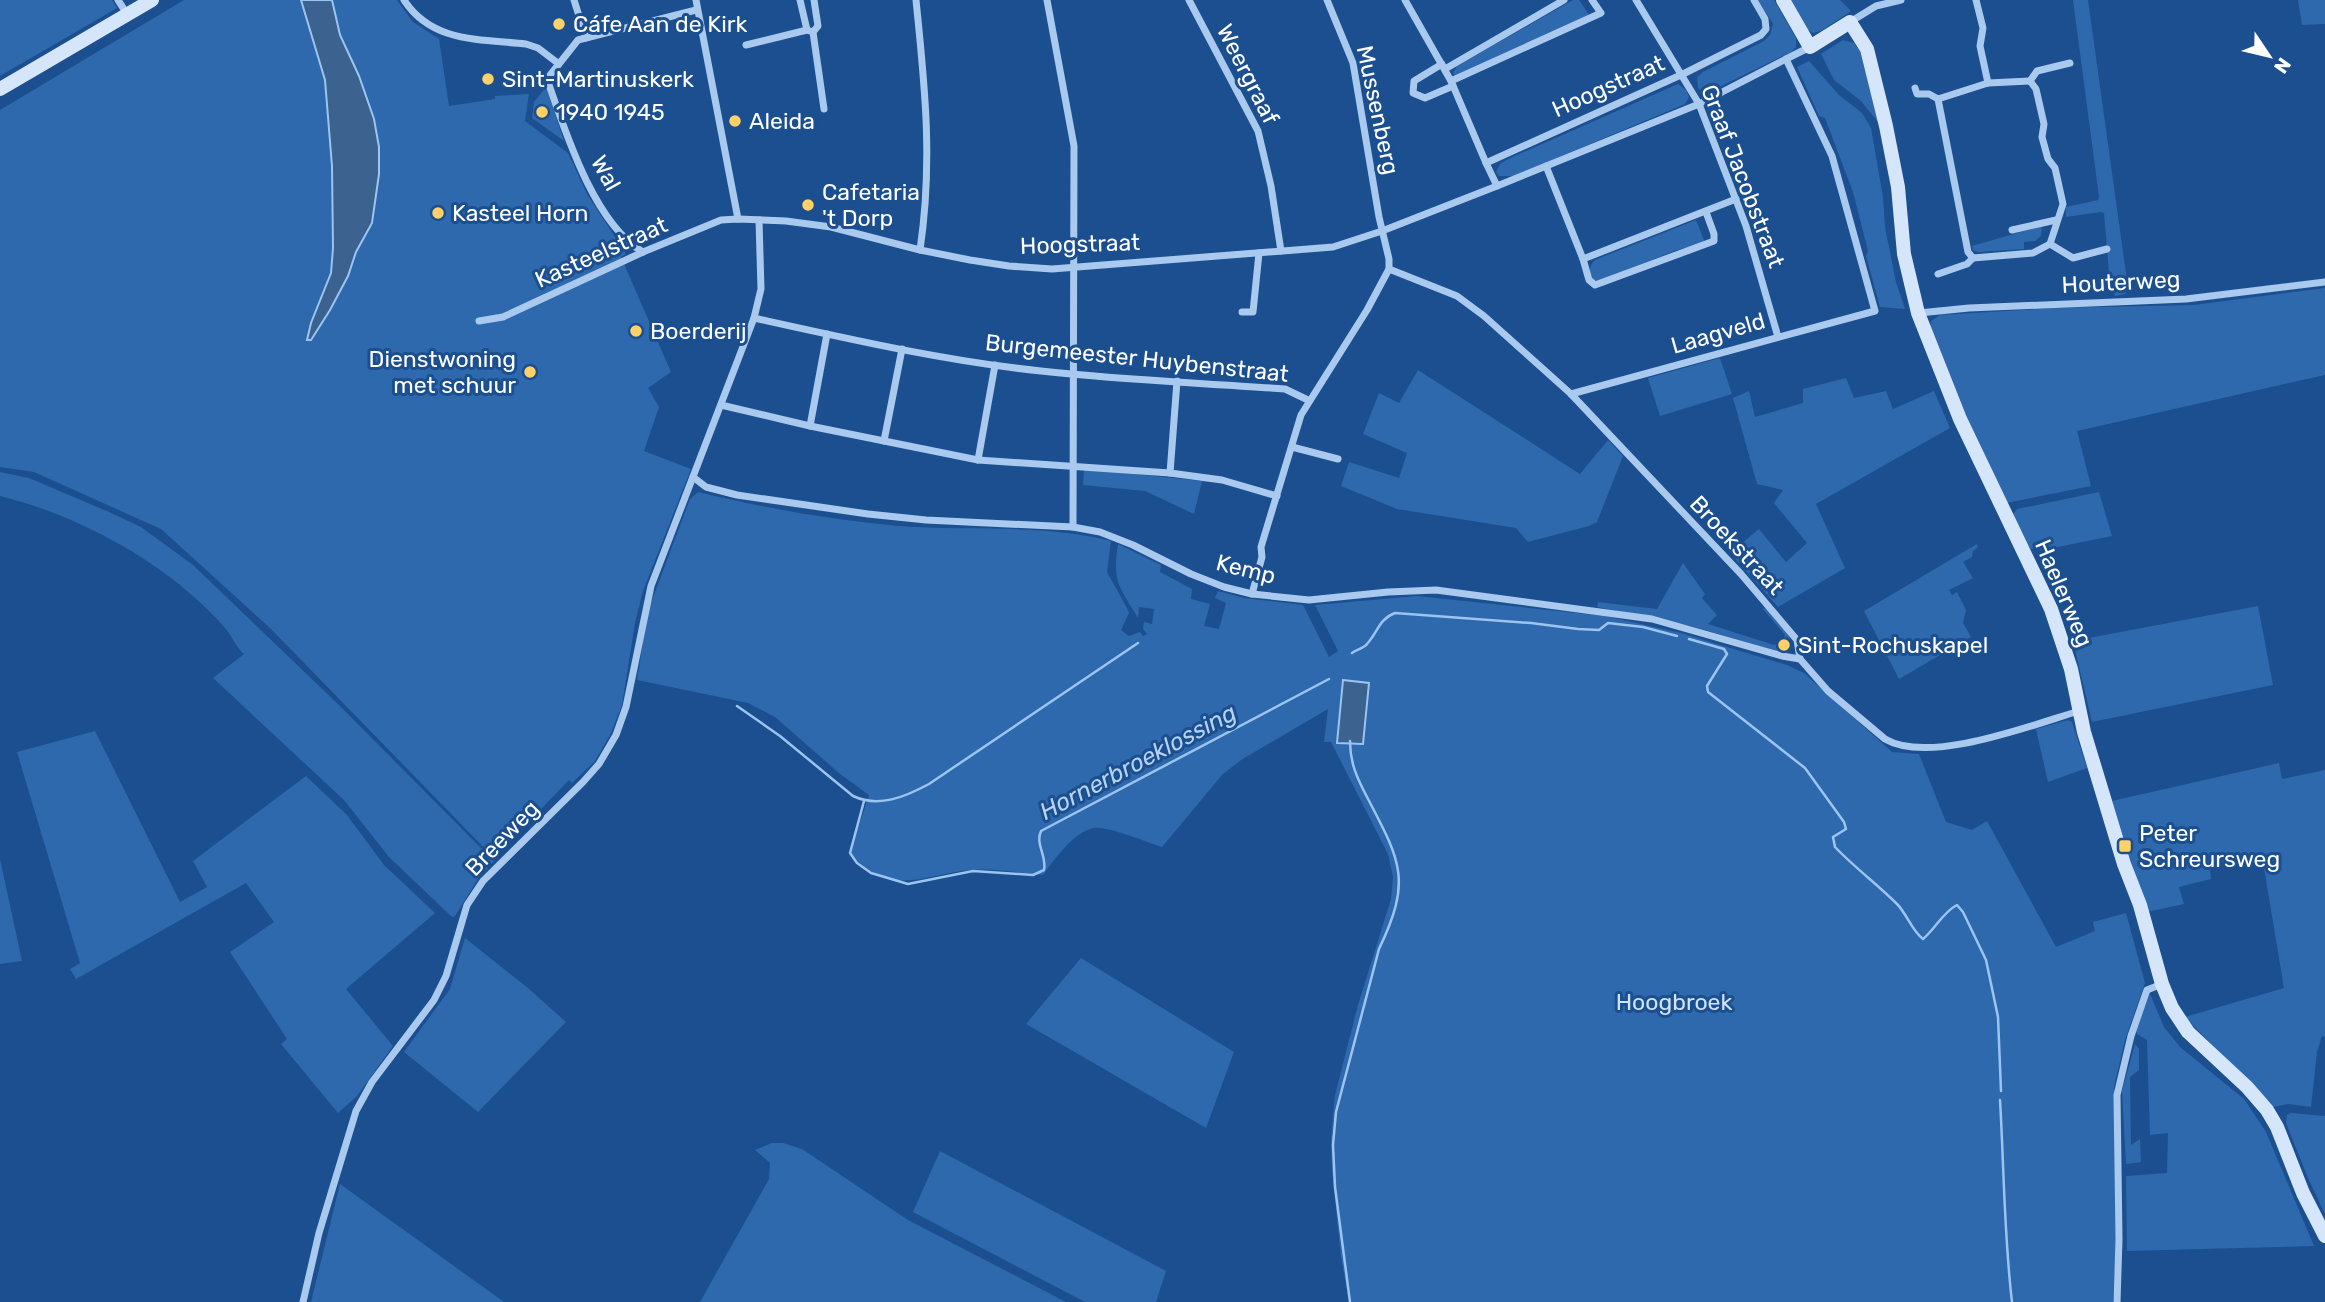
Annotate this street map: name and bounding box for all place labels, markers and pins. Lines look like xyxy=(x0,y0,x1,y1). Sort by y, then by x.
place label: Cáfe Aan de Kirk xyxy=(573,10,747,38)
marker: Cáfe Aan de Kirk xyxy=(551,16,567,32)
place label: Sint-Martinuskerk xyxy=(502,65,694,93)
marker: Sint-Martinuskerk xyxy=(480,71,496,87)
place label: 1940 1945 xyxy=(556,98,665,126)
marker: 1940 1945 xyxy=(534,104,550,120)
place label: Aleida xyxy=(749,107,815,135)
marker: Aleida xyxy=(727,113,743,129)
place label: Cafetaria 't Dorp xyxy=(822,178,920,232)
marker: Cafetaria 't Dorp xyxy=(800,197,816,213)
place label: Kasteel Horn xyxy=(452,199,588,227)
marker: Kasteel Horn xyxy=(430,205,446,221)
place label: Boerderij xyxy=(650,317,747,345)
marker: Boerderij xyxy=(628,323,644,339)
place label: Dienstwoning met schuur xyxy=(369,345,516,399)
marker: Dienstwoning met schuur xyxy=(522,364,538,380)
place label: Sint-Rochuskapel xyxy=(1798,631,1988,659)
marker: Sint-Rochuskapel xyxy=(1776,637,1792,653)
place label: Peter Schreursweg xyxy=(2139,819,2280,873)
marker: Peter Schreursweg xyxy=(2117,838,2133,854)

